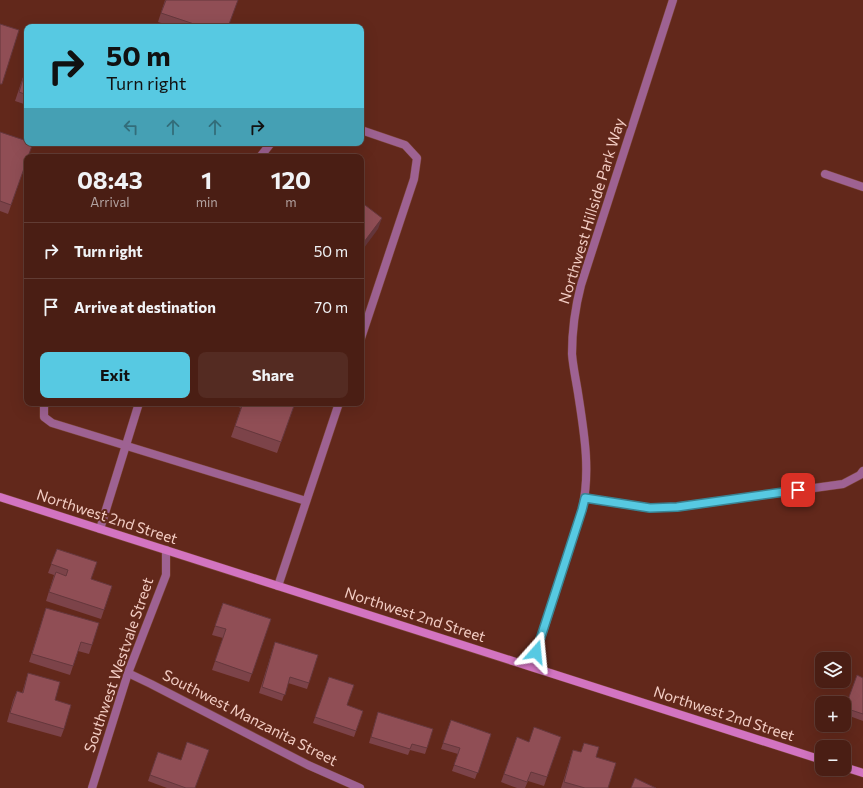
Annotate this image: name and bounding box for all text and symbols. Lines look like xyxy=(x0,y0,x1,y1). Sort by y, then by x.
text: 50 m xyxy=(106,38,171,72)
icon: right xyxy=(40,40,92,92)
text: Turn right xyxy=(106,72,186,94)
street label: Northwest Hillside Park Way xyxy=(554,115,628,306)
icon: left xyxy=(120,116,142,138)
icon: ahead xyxy=(162,116,184,138)
icon: ahead xyxy=(204,116,226,138)
icon: right xyxy=(246,116,268,138)
text: 08:43 xyxy=(77,165,143,194)
text: 1 xyxy=(201,165,212,194)
text: 120 xyxy=(271,165,311,194)
text: Arrival xyxy=(90,194,130,210)
text: min xyxy=(196,194,218,210)
text: m xyxy=(285,194,297,210)
icon: right xyxy=(40,240,62,262)
text: Turn right xyxy=(74,242,143,260)
text: 50 m xyxy=(314,242,348,260)
icon: arrive xyxy=(40,296,62,318)
text: Arrive at destination xyxy=(74,298,216,316)
text: 70 m xyxy=(314,298,348,316)
button: Exit xyxy=(40,352,190,398)
button: Share xyxy=(198,352,348,398)
pin xyxy=(781,473,815,507)
icon: arrive xyxy=(787,479,809,501)
street label: Northwest 2nd Street xyxy=(35,485,180,547)
street label: Southwest Westvale Street xyxy=(80,575,156,754)
street label: Northwest 2nd Street xyxy=(343,583,488,645)
position arrow xyxy=(515,631,557,673)
map controls xyxy=(815,652,851,776)
button: layers xyxy=(815,652,851,688)
street label: Southwest Manzanita Street xyxy=(160,665,341,769)
street label: Northwest 2nd Street xyxy=(652,682,797,744)
button: + xyxy=(815,696,851,732)
button: − xyxy=(815,740,851,776)

